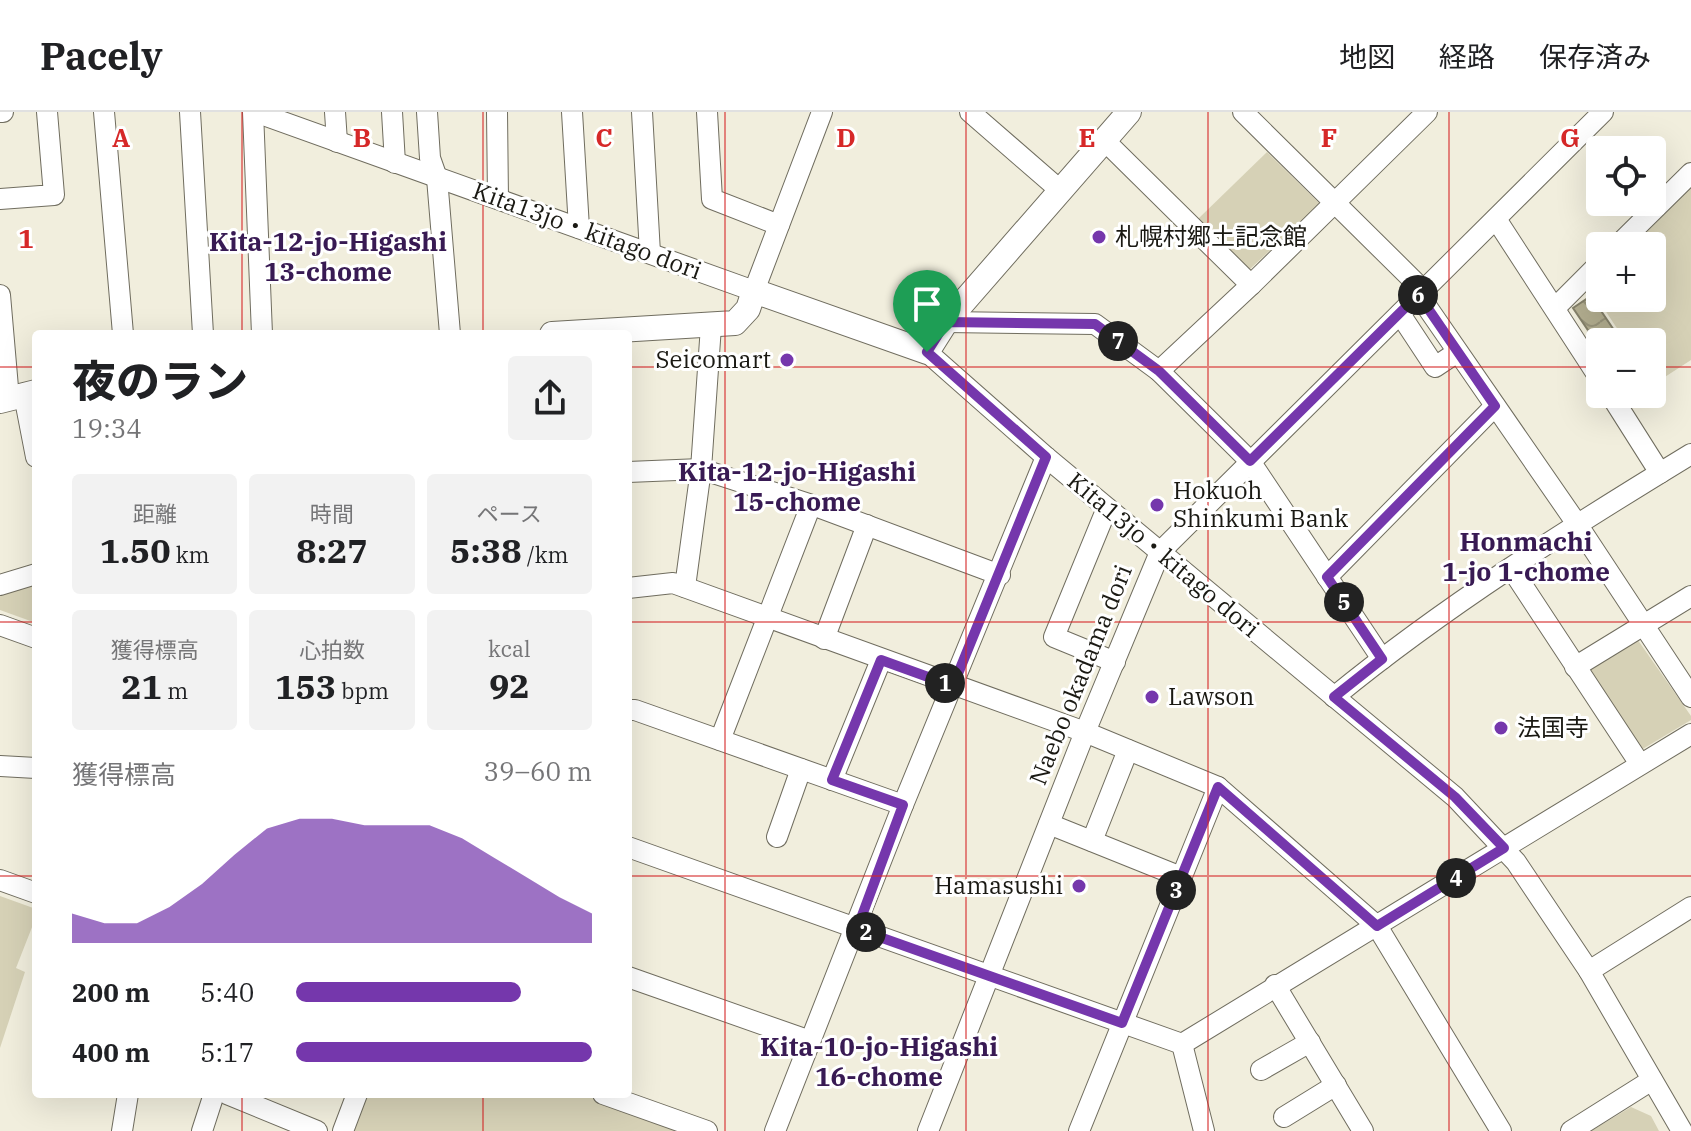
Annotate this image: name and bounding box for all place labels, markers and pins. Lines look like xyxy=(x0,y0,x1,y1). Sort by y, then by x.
place label: 札幌村郷土記念館 xyxy=(1115,220,1307,252)
marker: 札幌村郷土記念館 xyxy=(1090,228,1108,246)
pin xyxy=(893,270,961,352)
pin: 6 xyxy=(1398,275,1438,315)
pin: 7 xyxy=(1098,321,1138,361)
place label: Seicomart xyxy=(655,343,771,375)
marker: Seicomart xyxy=(778,351,796,369)
place label: Hokuoh Shinkumi Bank xyxy=(1173,474,1348,534)
marker: Hokuoh Shinkumi Bank xyxy=(1148,496,1166,514)
pin: 5 xyxy=(1324,582,1364,622)
pin: 1 xyxy=(925,663,965,703)
place label: Lawson xyxy=(1168,680,1254,712)
marker: Lawson xyxy=(1143,688,1161,706)
place label: 法国寺 xyxy=(1517,711,1589,743)
marker: 法国寺 xyxy=(1492,719,1510,737)
pin: 4 xyxy=(1436,858,1476,898)
place label: Hamasushi xyxy=(934,869,1063,901)
pin: 3 xyxy=(1156,870,1196,910)
marker: Hamasushi xyxy=(1070,877,1088,895)
pin: 2 xyxy=(846,912,886,952)

